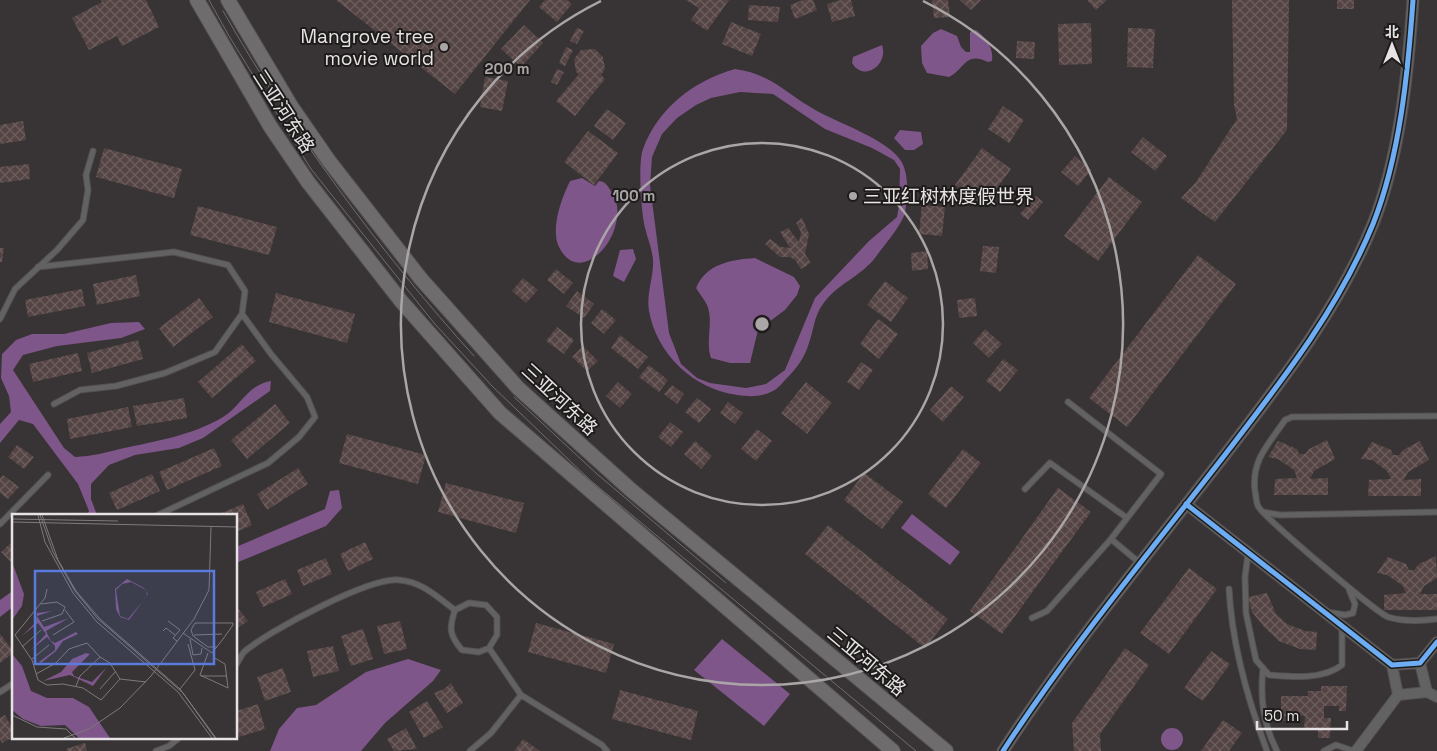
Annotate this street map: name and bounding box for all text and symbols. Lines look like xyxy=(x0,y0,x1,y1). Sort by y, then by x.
north arrow xyxy=(1367,20,1417,70)
text: 北 xyxy=(1385,23,1399,41)
place label: Mangrove tree movie world xyxy=(301,24,434,71)
marker: Mangrove tree movie world xyxy=(438,41,450,53)
text: 200 m xyxy=(485,59,529,78)
street label: 三亚河东路 xyxy=(247,65,320,158)
place label: 三亚红树林度假世界 xyxy=(863,184,1034,209)
text: 100 m xyxy=(613,186,655,205)
marker: 三亚红树林度假世界 xyxy=(847,190,859,202)
centre of rings xyxy=(753,315,771,333)
street label: 三亚河东路 xyxy=(516,358,603,441)
inset map xyxy=(12,514,238,738)
street label: 三亚河东路 xyxy=(822,621,911,701)
scale bar xyxy=(1257,698,1347,730)
text: 50 m xyxy=(1264,706,1299,725)

